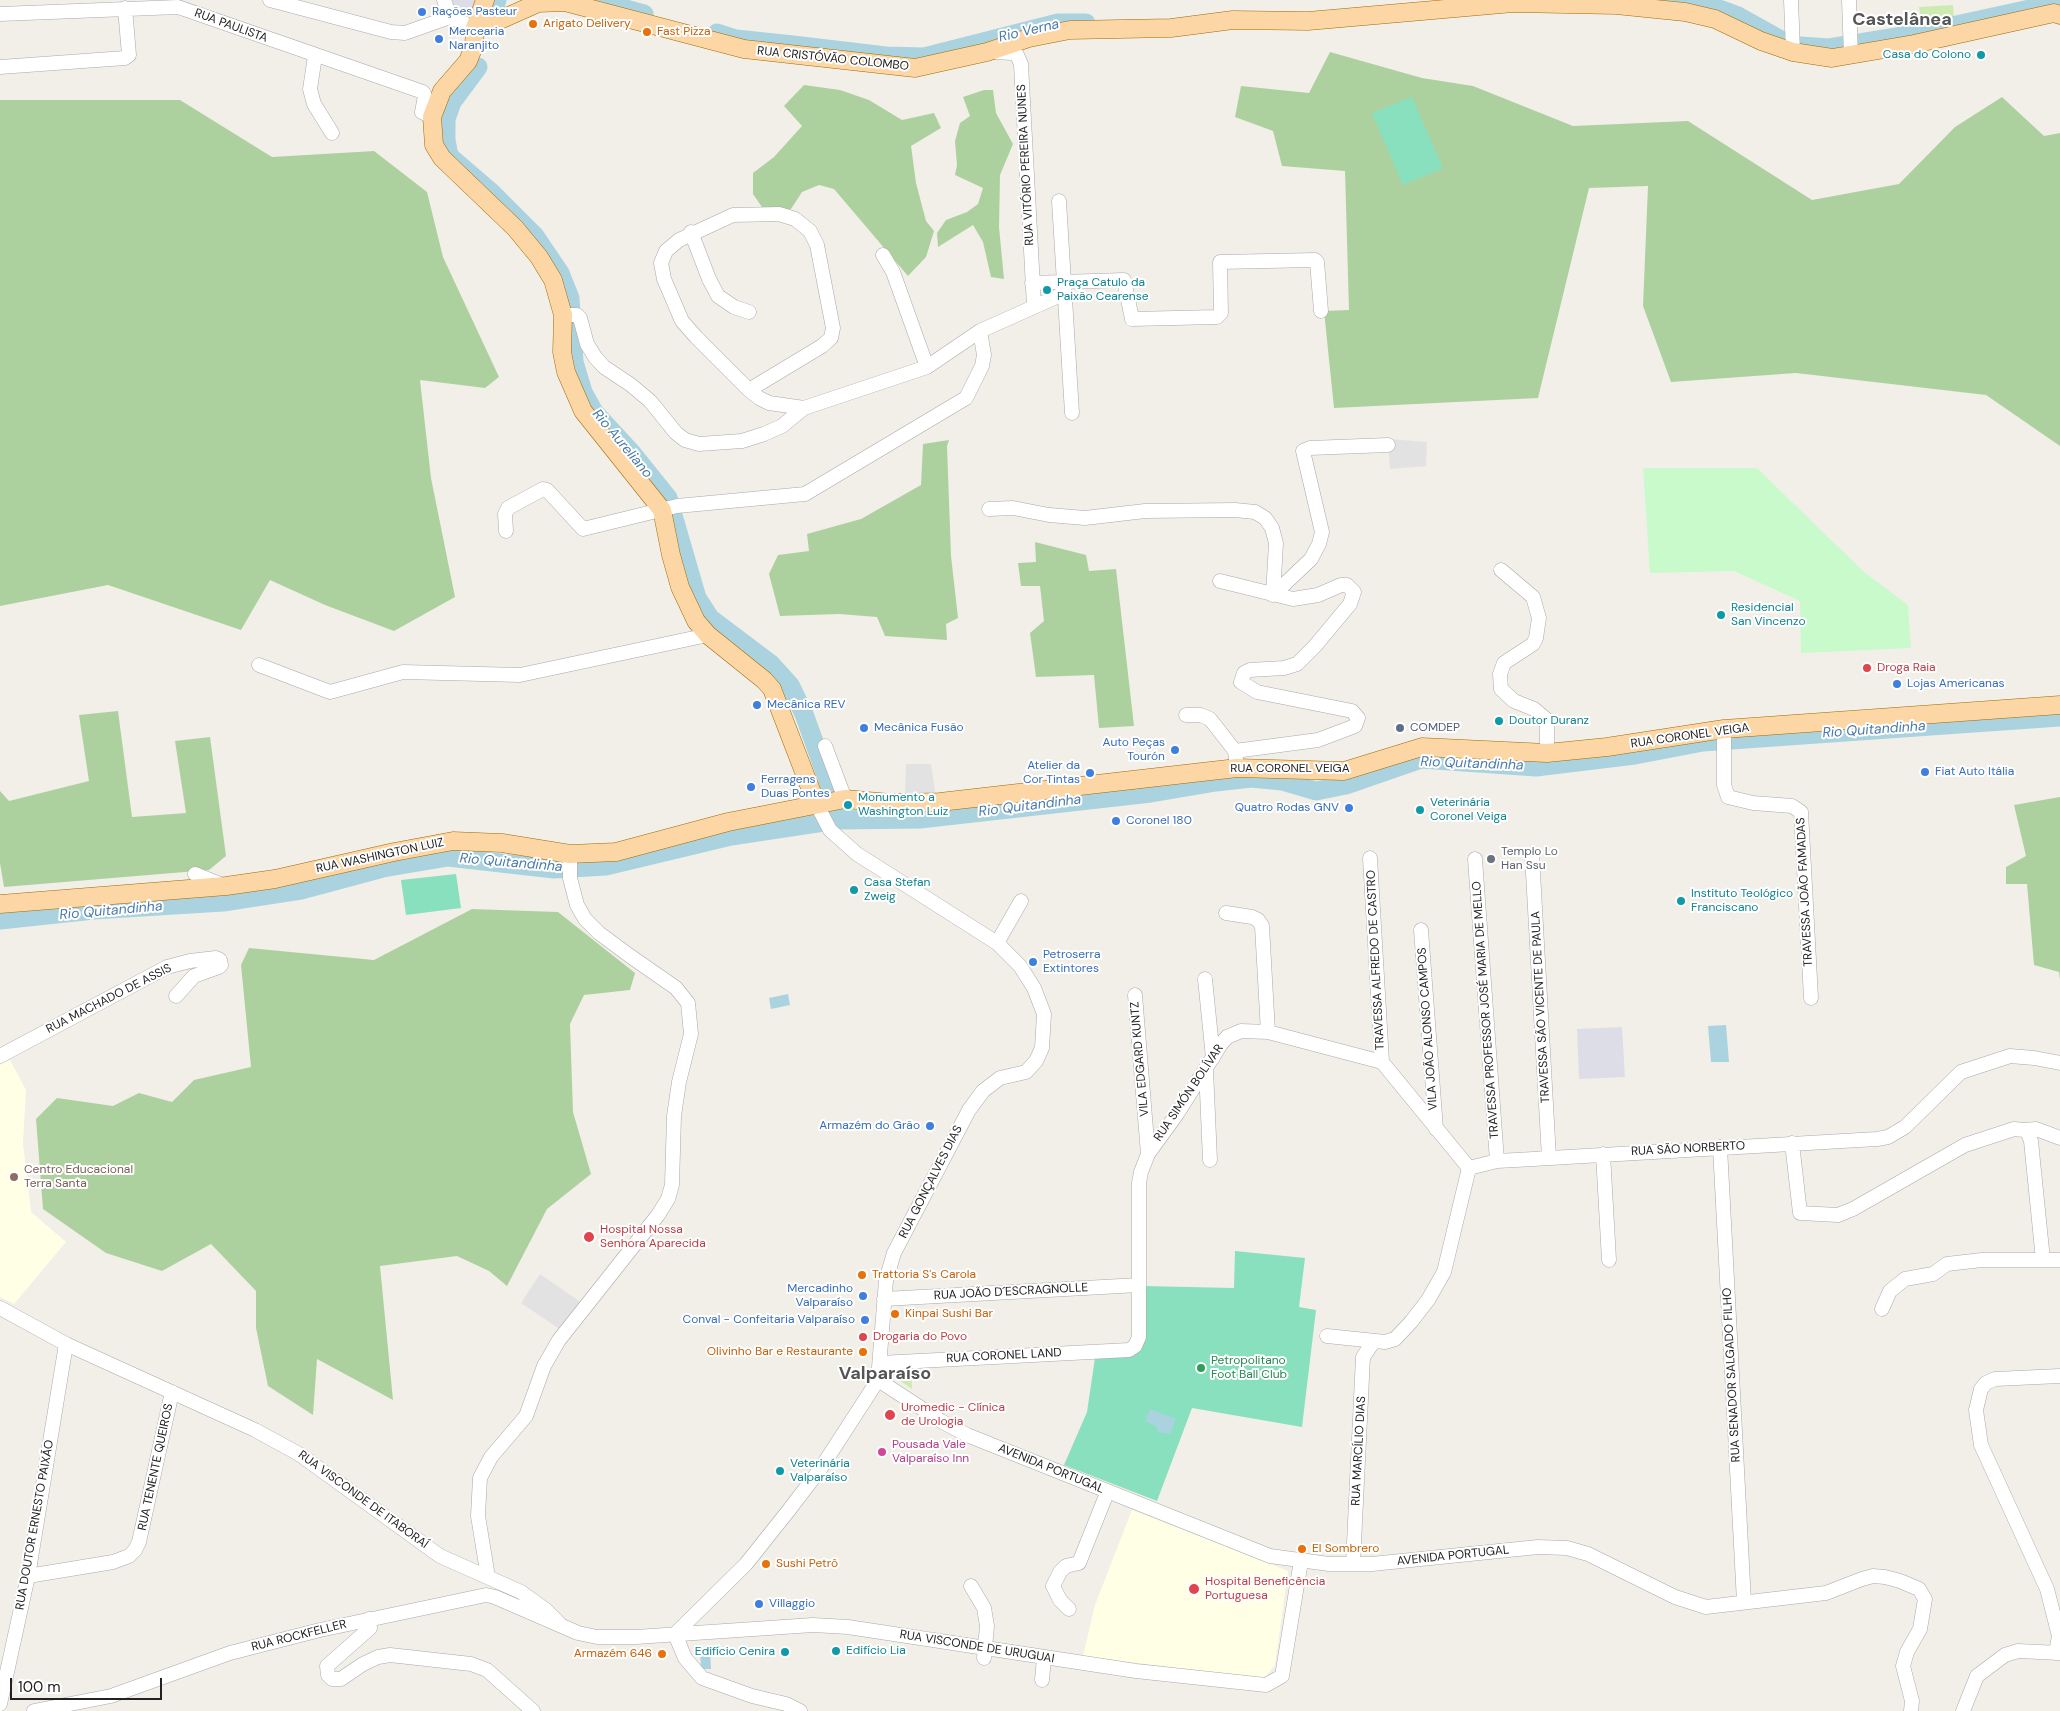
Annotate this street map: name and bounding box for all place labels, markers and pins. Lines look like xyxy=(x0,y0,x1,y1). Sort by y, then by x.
place label: Rações Pasteur xyxy=(432,5,517,19)
marker: Rações Pasteur xyxy=(416,6,428,18)
place label: Arigato Delivery xyxy=(543,17,631,31)
marker: Arigato Delivery xyxy=(527,18,539,30)
place label: Mercearia Naranjito xyxy=(449,25,504,53)
place label: Fast Pizza xyxy=(657,25,711,39)
marker: Fast Pizza xyxy=(641,26,653,38)
marker: Mercearia Naranjito xyxy=(433,33,445,45)
place label: Casa do Colono xyxy=(1883,48,1971,62)
marker: Casa do Colono xyxy=(1975,49,1987,61)
place label: Praça Catulo da Paixão Cearense xyxy=(1057,276,1149,304)
marker: Praça Catulo da Paixão Cearense xyxy=(1041,284,1053,296)
place label: Residencial San Vincenzo xyxy=(1731,601,1806,629)
marker: Residencial San Vincenzo xyxy=(1715,609,1727,621)
place label: Droga Raia xyxy=(1877,661,1936,675)
marker: Droga Raia xyxy=(1861,662,1873,674)
place label: Lojas Americanas xyxy=(1907,677,2004,691)
marker: Lojas Americanas xyxy=(1891,678,1903,690)
place label: Mecânica REV xyxy=(767,698,846,712)
marker: Mecânica REV xyxy=(751,699,763,711)
place label: Doutor Duranz xyxy=(1509,714,1589,728)
marker: Doutor Duranz xyxy=(1493,715,1505,727)
place label: Mecânica Fusão xyxy=(874,721,964,735)
place label: COMDEP xyxy=(1410,721,1460,735)
marker: Mecânica Fusão xyxy=(858,722,870,734)
marker: COMDEP xyxy=(1394,722,1406,734)
place label: Auto Peças Tourón xyxy=(1103,736,1165,764)
marker: Auto Peças Tourón xyxy=(1169,744,1181,756)
place label: Atelier da Cor Tintas xyxy=(1023,759,1080,787)
place label: Fiat Auto Itália xyxy=(1935,765,2014,779)
marker: Fiat Auto Itália xyxy=(1919,766,1931,778)
marker: Atelier da Cor Tintas xyxy=(1084,767,1096,779)
place label: Ferragens Duas Pontes xyxy=(761,773,830,801)
marker: Ferragens Duas Pontes xyxy=(745,781,757,793)
place label: Monumento a Washington Luiz xyxy=(858,791,948,819)
place label: Veterinária Coronel Veiga xyxy=(1430,796,1507,824)
marker: Monumento a Washington Luiz xyxy=(842,799,854,811)
place label: Quatro Rodas GNV xyxy=(1235,801,1339,815)
marker: Quatro Rodas GNV xyxy=(1343,802,1355,814)
marker: Veterinária Coronel Veiga xyxy=(1414,804,1426,816)
place label: Coronel 180 xyxy=(1126,814,1192,828)
marker: Coronel 180 xyxy=(1110,815,1122,827)
place label: Templo Lo Han Ssu xyxy=(1501,845,1558,873)
marker: Templo Lo Han Ssu xyxy=(1485,853,1497,865)
place label: Casa Stefan Zweig xyxy=(864,876,930,904)
marker: Casa Stefan Zweig xyxy=(848,884,860,896)
place label: Instituto Teológico Franciscano xyxy=(1691,887,1793,915)
marker: Instituto Teológico Franciscano xyxy=(1675,895,1687,907)
place label: Petroserra Extintores xyxy=(1043,948,1101,976)
marker: Petroserra Extintores xyxy=(1027,956,1039,968)
place label: Armazém do Grão xyxy=(819,1119,920,1133)
marker: Armazém do Grão xyxy=(924,1120,936,1132)
place label: Centro Educacional Terra Santa xyxy=(24,1163,133,1191)
marker: Centro Educacional Terra Santa xyxy=(8,1171,20,1183)
place label: Hospital Nossa Senhora Aparecida xyxy=(600,1223,706,1251)
marker: Hospital Nossa Senhora Aparecida xyxy=(582,1230,596,1244)
place label: Trattoria S's Carola xyxy=(872,1268,976,1282)
marker: Trattoria S's Carola xyxy=(856,1269,868,1281)
place label: Mercadinho Valparaíso xyxy=(787,1282,853,1310)
marker: Mercadinho Valparaíso xyxy=(857,1290,869,1302)
place label: Kinpai Sushi Bar xyxy=(905,1307,993,1321)
marker: Kinpai Sushi Bar xyxy=(889,1308,901,1320)
place label: Conval - Confeitaria Valparaíso xyxy=(683,1313,855,1327)
marker: Conval - Confeitaria Valparaíso xyxy=(859,1314,871,1326)
place label: Drogaria do Povo xyxy=(873,1330,967,1344)
marker: Drogaria do Povo xyxy=(857,1331,869,1343)
place label: Olivinho Bar e Restaurante xyxy=(707,1345,853,1359)
marker: Olivinho Bar e Restaurante xyxy=(857,1346,869,1358)
place label: Petropolitano Foot Ball Club xyxy=(1211,1354,1287,1382)
marker: Petropolitano Foot Ball Club xyxy=(1195,1362,1207,1374)
place label: Uromedic - Clínica de Urologia xyxy=(901,1401,1005,1429)
marker: Uromedic - Clínica de Urologia xyxy=(883,1408,897,1422)
place label: Pousada Vale Valparaíso Inn xyxy=(892,1438,969,1466)
marker: Pousada Vale Valparaíso Inn xyxy=(876,1446,888,1458)
place label: Veterinária Valparaíso xyxy=(790,1457,850,1485)
marker: Veterinária Valparaíso xyxy=(774,1465,786,1477)
place label: El Sombrero xyxy=(1312,1542,1379,1556)
marker: El Sombrero xyxy=(1296,1543,1308,1555)
place label: Sushi Petrô xyxy=(776,1557,838,1571)
marker: Sushi Petrô xyxy=(760,1558,772,1570)
place label: Hospital Beneficência Portuguesa xyxy=(1205,1575,1325,1603)
marker: Hospital Beneficência Portuguesa xyxy=(1187,1582,1201,1596)
place label: Villaggio xyxy=(769,1597,815,1611)
marker: Villaggio xyxy=(753,1598,765,1610)
place label: Edifício Lia xyxy=(846,1644,906,1658)
place label: Edifício Cenira xyxy=(695,1645,775,1659)
marker: Edifício Lia xyxy=(830,1645,842,1657)
marker: Edifício Cenira xyxy=(779,1646,791,1658)
place label: Armazém 646 xyxy=(574,1647,652,1661)
marker: Armazém 646 xyxy=(656,1648,668,1660)

